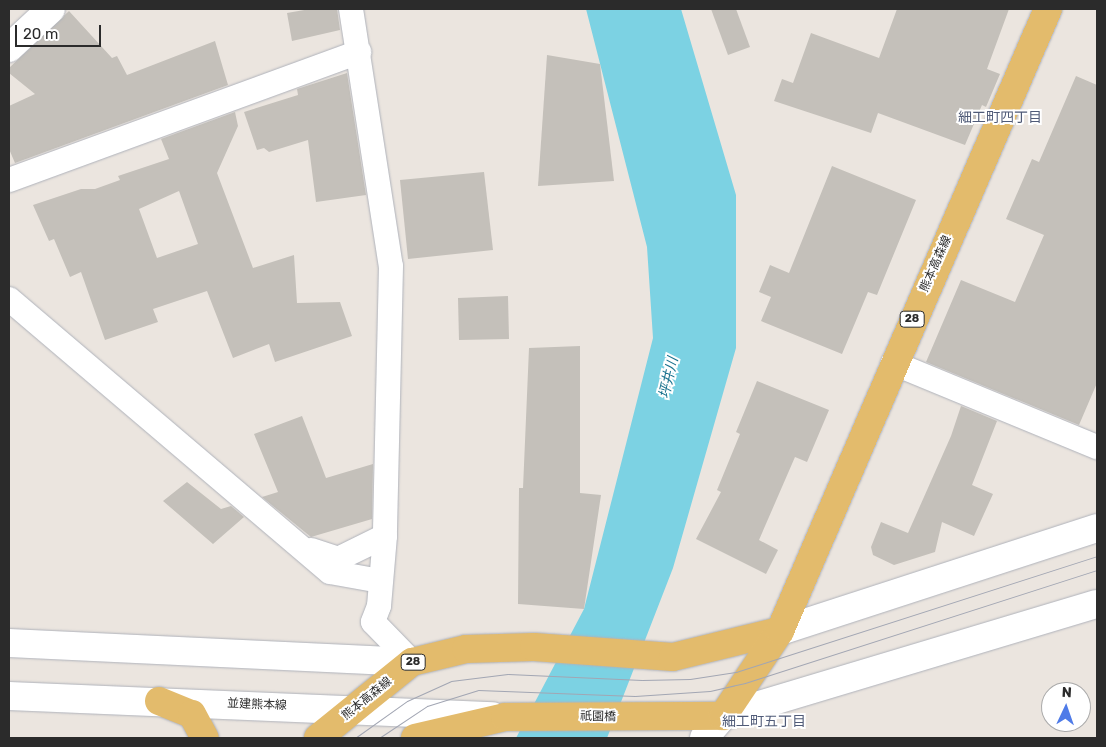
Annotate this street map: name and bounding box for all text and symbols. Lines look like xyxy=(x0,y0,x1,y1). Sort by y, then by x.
scale bar xyxy=(18,15,104,47)
text: 20 m xyxy=(23,25,58,43)
district label: 細工町四丁目 xyxy=(958,110,1042,126)
street label: 熊本高森線 xyxy=(917,234,955,294)
road number: 28 xyxy=(900,310,924,328)
water label: 坪井川 xyxy=(656,356,682,400)
road number: 28 xyxy=(400,654,426,670)
street label: 熊本高森線 xyxy=(339,675,395,723)
north arrow xyxy=(1041,682,1091,732)
text: N xyxy=(1061,684,1072,701)
street label: 並建熊本線 xyxy=(227,697,287,713)
street label: 祇園橋 xyxy=(580,709,616,725)
district label: 細工町五丁目 xyxy=(722,714,806,730)

